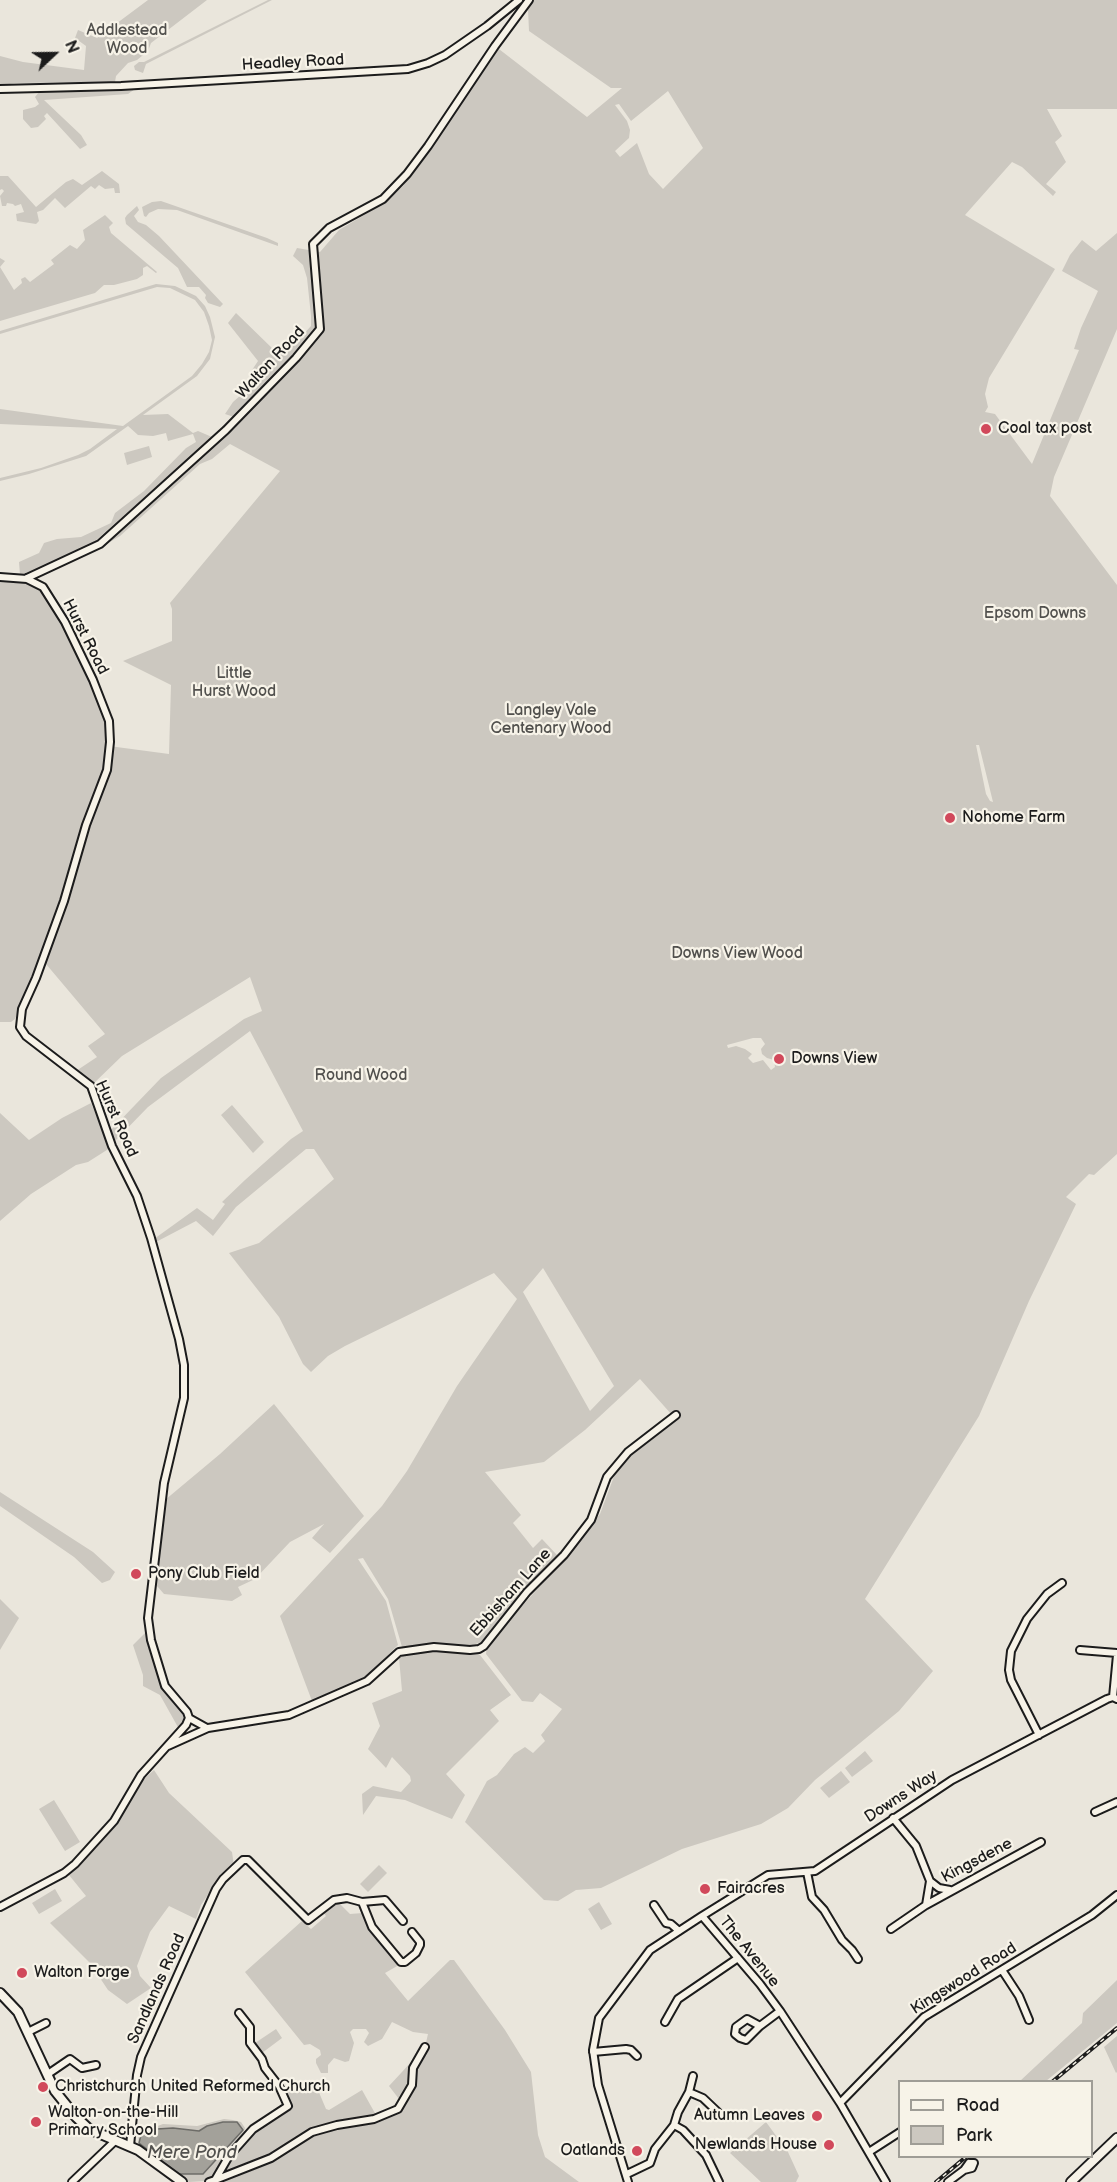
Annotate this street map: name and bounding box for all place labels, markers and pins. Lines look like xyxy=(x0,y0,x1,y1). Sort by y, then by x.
place label: Coal tax post xyxy=(998,419,1092,439)
marker: Coal tax post xyxy=(979,422,993,436)
place label: Nohome Farm xyxy=(962,808,1065,828)
marker: Nohome Farm xyxy=(943,811,957,825)
place label: Downs View xyxy=(791,1049,877,1069)
marker: Downs View xyxy=(772,1052,786,1066)
place label: Pony Club Field xyxy=(148,1564,260,1584)
marker: Pony Club Field xyxy=(129,1567,143,1581)
place label: Fairacres xyxy=(717,1879,785,1899)
marker: Fairacres xyxy=(698,1882,712,1896)
place label: Walton Forge xyxy=(34,1963,130,1983)
marker: Walton Forge xyxy=(15,1966,29,1980)
place label: Christchurch United Reformed Church xyxy=(55,2077,330,2097)
marker: Christchurch United Reformed Church xyxy=(36,2080,50,2094)
place label: Walton-on-the-Hill Primary School xyxy=(48,2103,178,2141)
place label: Autumn Leaves xyxy=(694,2106,805,2126)
marker: Autumn Leaves xyxy=(810,2109,824,2123)
marker: Walton-on-the-Hill Primary School xyxy=(29,2115,43,2129)
place label: Newlands House xyxy=(695,2135,817,2155)
marker: Newlands House xyxy=(822,2138,836,2152)
place label: Oatlands xyxy=(560,2141,625,2161)
marker: Oatlands xyxy=(630,2144,644,2158)

